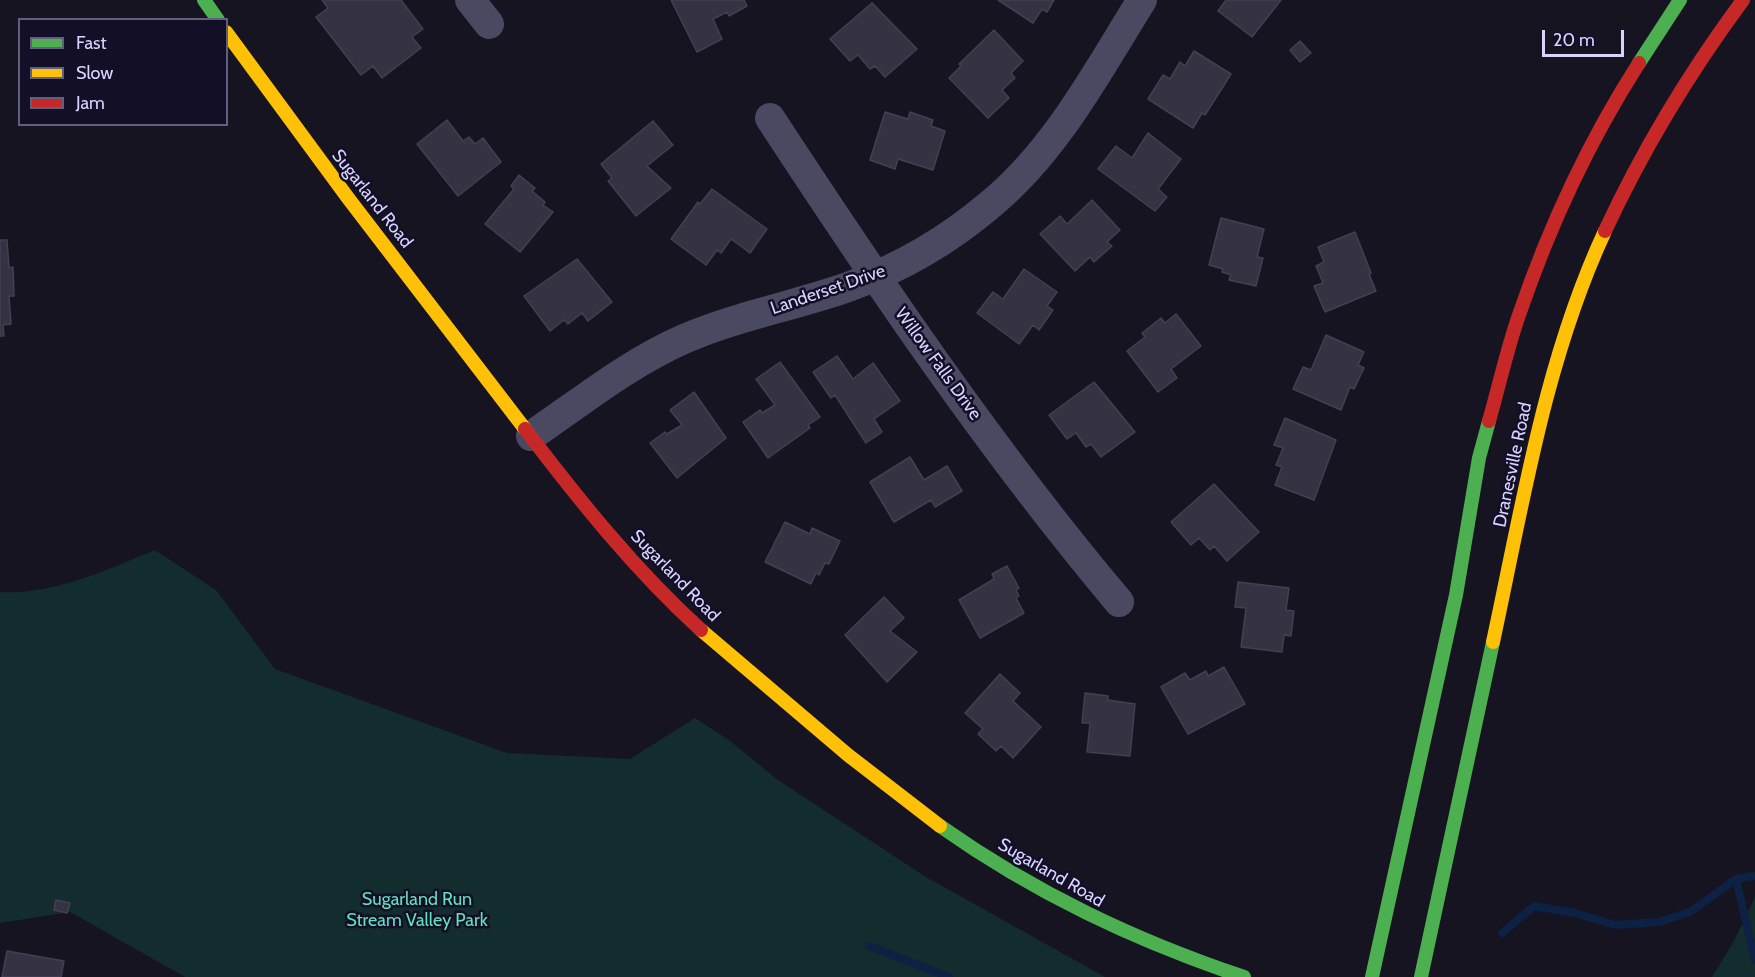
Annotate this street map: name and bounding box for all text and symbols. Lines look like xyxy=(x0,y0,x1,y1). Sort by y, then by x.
legend xyxy=(18,18,228,126)
scale bar xyxy=(1545,18,1628,56)
text: 20 m xyxy=(1553,29,1595,51)
text: Fast xyxy=(76,32,107,54)
text: Slow xyxy=(76,62,113,84)
text: Jam xyxy=(76,92,105,114)
street label: Sugarland Road xyxy=(327,145,417,253)
street label: Landerset Drive xyxy=(768,260,888,320)
street label: Willow Falls Drive xyxy=(890,304,986,424)
street label: Dranesville Road xyxy=(1489,401,1537,529)
street label: Sugarland Road xyxy=(626,526,724,626)
street label: Sugarland Road xyxy=(994,834,1108,912)
park label: Sugarland Run Stream Valley Park xyxy=(346,889,488,932)

